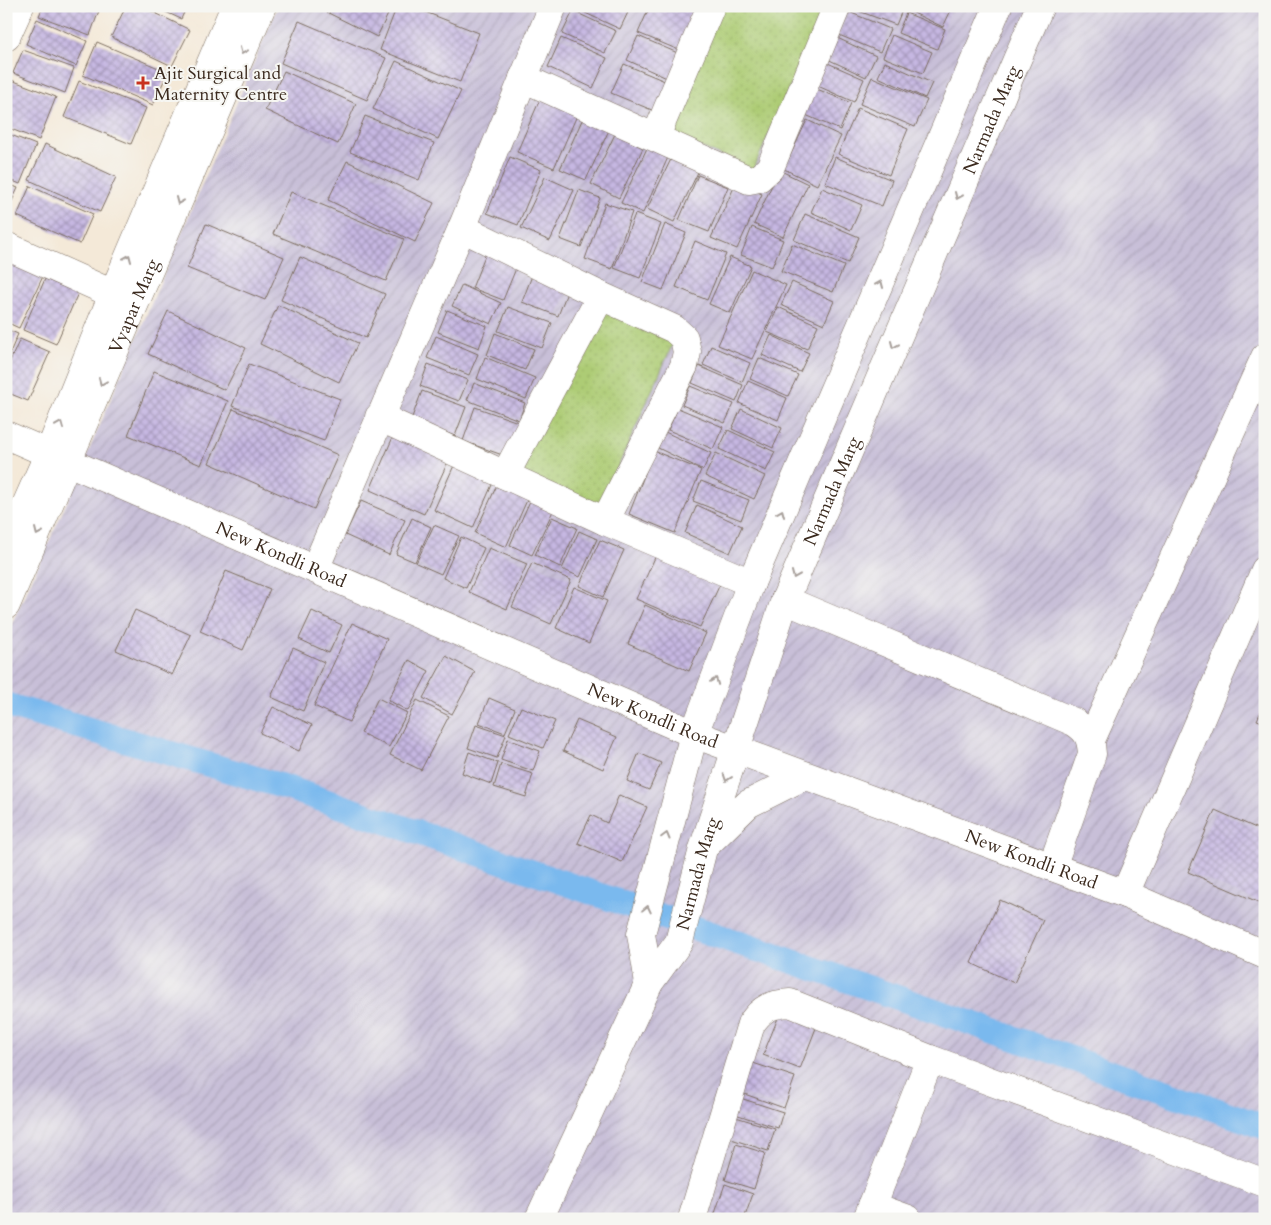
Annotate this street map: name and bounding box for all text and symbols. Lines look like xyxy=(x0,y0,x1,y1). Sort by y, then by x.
one-way arrow xyxy=(239,46,249,55)
place label: Ajit Surgical and Maternity Centre xyxy=(154,61,287,107)
street label: Narmada Marg xyxy=(957,61,1026,178)
marker: Ajit Surgical and Maternity Centre xyxy=(136,76,150,90)
one-way arrow xyxy=(954,191,965,200)
one-way arrow xyxy=(175,196,185,204)
street label: Vyapar Marg xyxy=(103,254,166,358)
one-way arrow xyxy=(122,254,133,263)
one-way arrow xyxy=(873,280,884,289)
one-way arrow xyxy=(890,340,900,349)
one-way arrow xyxy=(97,377,108,386)
one-way arrow xyxy=(54,421,65,430)
street label: Narmada Marg xyxy=(798,432,867,550)
one-way arrow xyxy=(775,509,786,518)
street label: New Kondli Road xyxy=(212,516,350,595)
one-way arrow xyxy=(34,527,45,536)
one-way arrow xyxy=(791,570,802,579)
street label: New Kondli Road xyxy=(583,677,722,755)
one-way arrow xyxy=(709,677,719,685)
one-way arrow xyxy=(723,774,733,782)
street label: Narmada Marg xyxy=(671,813,726,933)
street label: New Kondli Road xyxy=(961,824,1101,896)
one-way arrow xyxy=(661,832,671,840)
one-way arrow xyxy=(641,904,652,913)

